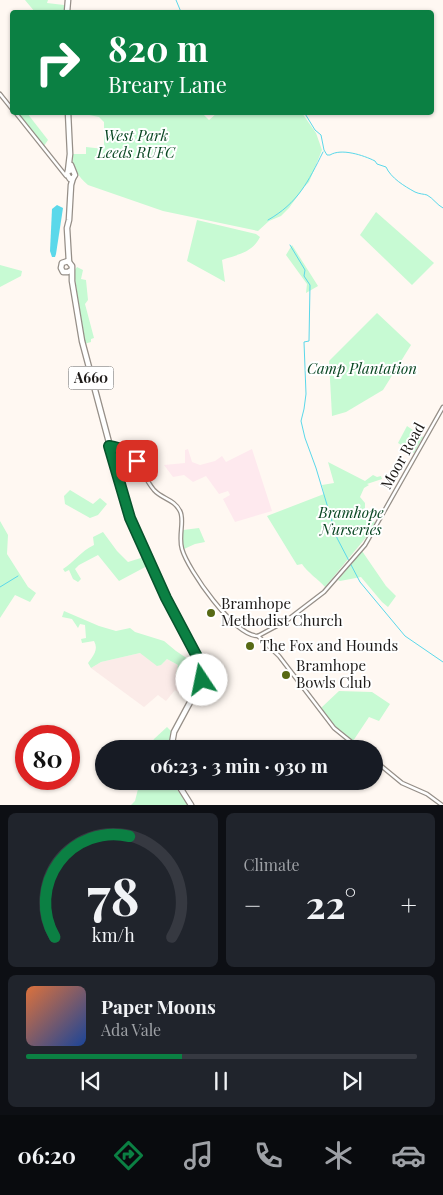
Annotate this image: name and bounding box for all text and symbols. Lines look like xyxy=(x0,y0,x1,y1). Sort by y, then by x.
text: 820 m xyxy=(108,24,208,71)
icon: right xyxy=(25,30,90,95)
text: Breary Lane xyxy=(108,69,227,99)
park label: West Park Leeds RUFC xyxy=(96,125,176,162)
park label: Camp Plantation xyxy=(307,358,417,378)
road number: A660 xyxy=(68,366,114,389)
street label: Moor Road xyxy=(376,418,429,492)
pin xyxy=(116,440,158,482)
icon: arrive xyxy=(123,447,151,475)
park label: Bramhope Nurseries xyxy=(317,502,384,539)
place label: Bramhope Methodist Church xyxy=(221,593,343,630)
marker: Bramhope Methodist Church xyxy=(205,607,217,619)
place label: The Fox and Hounds xyxy=(260,635,398,655)
marker: The Fox and Hounds xyxy=(244,640,256,652)
position arrow xyxy=(175,653,227,705)
place label: Bramhope Bowls Club xyxy=(296,655,371,692)
marker: Bramhope Bowls Club xyxy=(280,669,292,681)
speed limit sign: 80 xyxy=(15,725,80,790)
text: 06:23 · 3 min · 930 m xyxy=(150,752,328,778)
text: Climate xyxy=(244,854,300,875)
text: 78 xyxy=(86,860,139,929)
text: 22° xyxy=(306,878,356,929)
text: − xyxy=(244,886,262,923)
text: + xyxy=(401,886,417,923)
text: km/h xyxy=(91,923,135,946)
text: Paper Moons xyxy=(101,993,216,1019)
text: Ada Vale xyxy=(101,1019,161,1040)
icon: previous xyxy=(77,1067,105,1095)
icon: pause xyxy=(207,1067,235,1095)
icon: next xyxy=(338,1067,366,1095)
icon: directions xyxy=(111,1138,146,1173)
icon: music xyxy=(181,1138,216,1173)
icon: phone xyxy=(251,1138,286,1173)
icon: climate xyxy=(321,1138,356,1173)
icon: car xyxy=(391,1138,426,1173)
text: 06:20 xyxy=(17,1140,76,1170)

